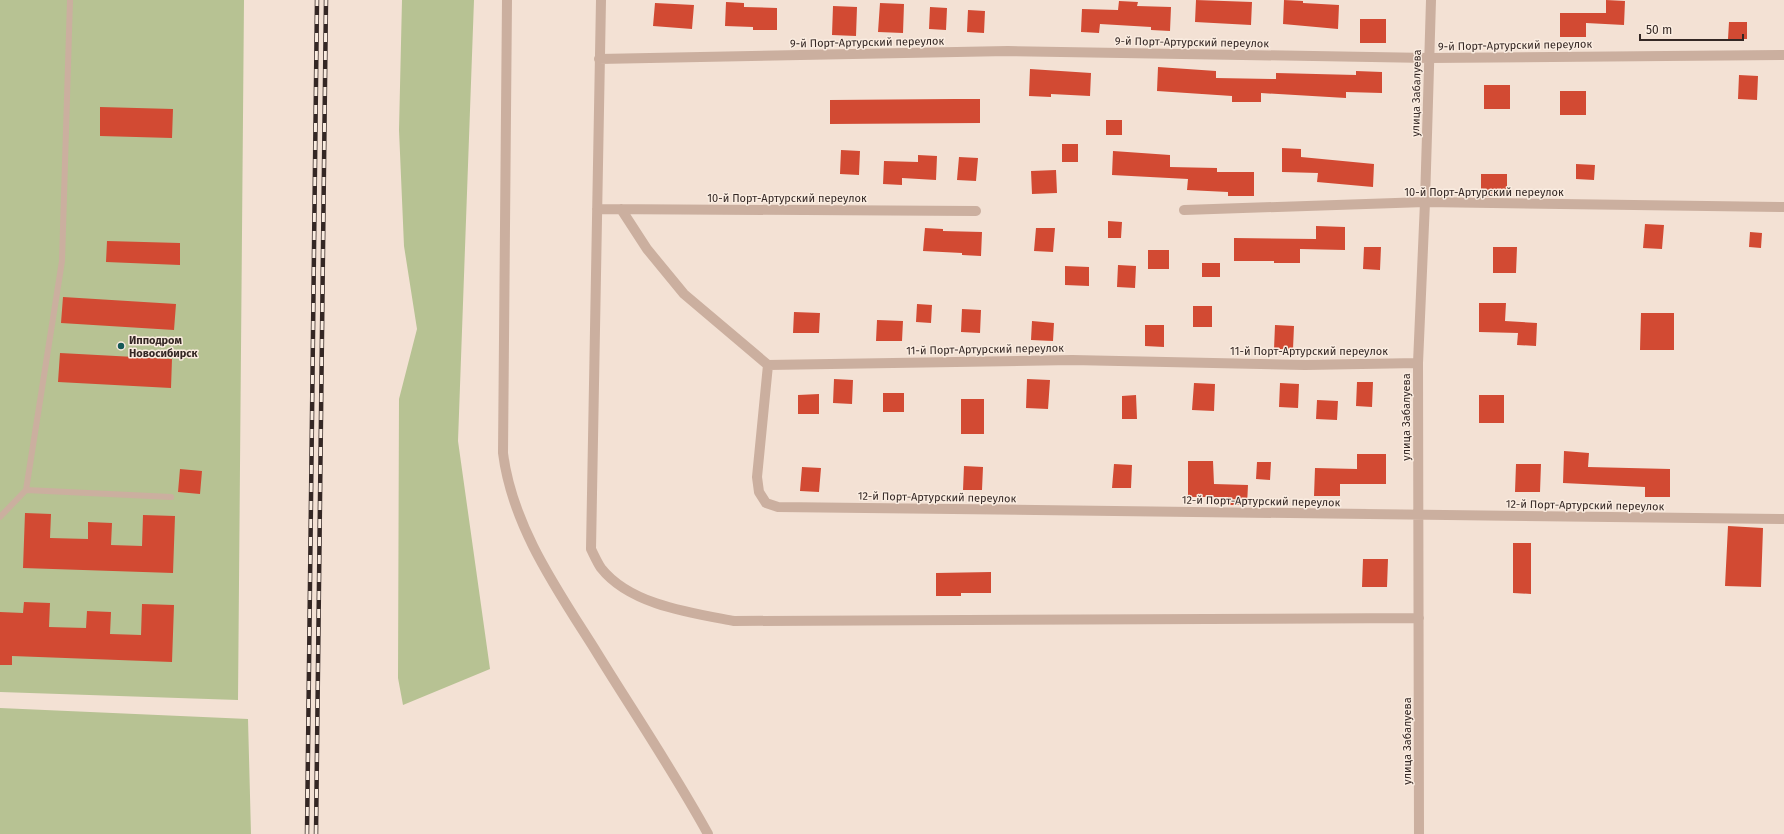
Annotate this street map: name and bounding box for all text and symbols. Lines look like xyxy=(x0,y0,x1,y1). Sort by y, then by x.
scale bar xyxy=(1640,16,1743,42)
text: 50 m xyxy=(1646,23,1672,37)
street label: 9-й Порт-Артурский переулок xyxy=(790,35,944,50)
street label: 9-й Порт-Артурский переулок xyxy=(1115,35,1269,50)
street label: 9-й Порт-Артурский переулок xyxy=(1438,38,1592,53)
street label: улица Забалуева xyxy=(1409,49,1424,137)
street label: 10-й Порт-Артурский переулок xyxy=(1404,186,1564,199)
street label: 10-й Порт-Артурский переулок xyxy=(707,192,867,205)
place label: Ипподром Новосибирск xyxy=(129,334,199,360)
marker: Ипподром Новосибирск xyxy=(116,341,126,351)
street label: 11-й Порт-Артурский переулок xyxy=(906,342,1064,357)
street label: 11-й Порт-Артурский переулок xyxy=(1230,345,1388,358)
street label: улица Забалуева xyxy=(1400,373,1413,461)
street label: 12-й Порт-Артурский переулок xyxy=(858,490,1017,505)
street label: 12-й Порт-Артурский переулок xyxy=(1182,494,1341,509)
street label: 12-й Порт-Артурский переулок xyxy=(1506,498,1665,513)
street label: улица Забалуева xyxy=(1401,697,1414,785)

